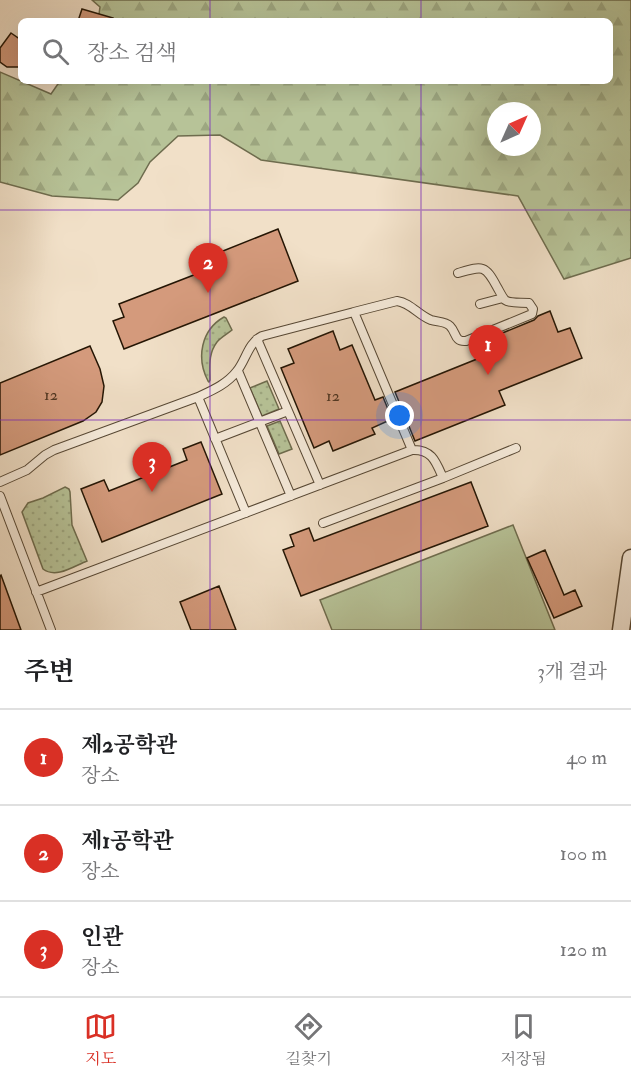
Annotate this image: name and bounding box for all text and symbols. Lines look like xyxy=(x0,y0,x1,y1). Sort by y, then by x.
search box xyxy=(18,18,613,84)
icon: search xyxy=(39,35,72,68)
text: 장소 검색 xyxy=(87,39,177,67)
north arrow xyxy=(487,102,541,156)
pin: 2 xyxy=(188,244,228,293)
pin: 1 xyxy=(468,326,508,375)
house number: 12 xyxy=(44,385,58,405)
house number: 12 xyxy=(326,386,340,406)
your location xyxy=(385,401,414,430)
pin: 3 xyxy=(132,442,172,492)
text: 주변 xyxy=(24,656,74,688)
text: 3개 결과 xyxy=(537,659,607,684)
text: 제2공학관 xyxy=(81,731,177,759)
text: 1 xyxy=(40,745,47,770)
text: 40 m xyxy=(566,745,607,770)
text: 장소 xyxy=(81,763,120,788)
text: 제1공학관 xyxy=(81,827,174,855)
text: 2 xyxy=(38,841,49,866)
text: 100 m xyxy=(560,841,607,866)
text: 장소 xyxy=(81,859,120,884)
text: 인관 xyxy=(81,923,124,951)
text: 3 xyxy=(40,937,47,962)
text: 120 m xyxy=(560,937,607,962)
text: 장소 xyxy=(81,955,120,980)
tab: 지도 xyxy=(84,1010,117,1069)
tab: 길찾기 xyxy=(286,1010,332,1069)
tab: 저장됨 xyxy=(500,1010,547,1069)

